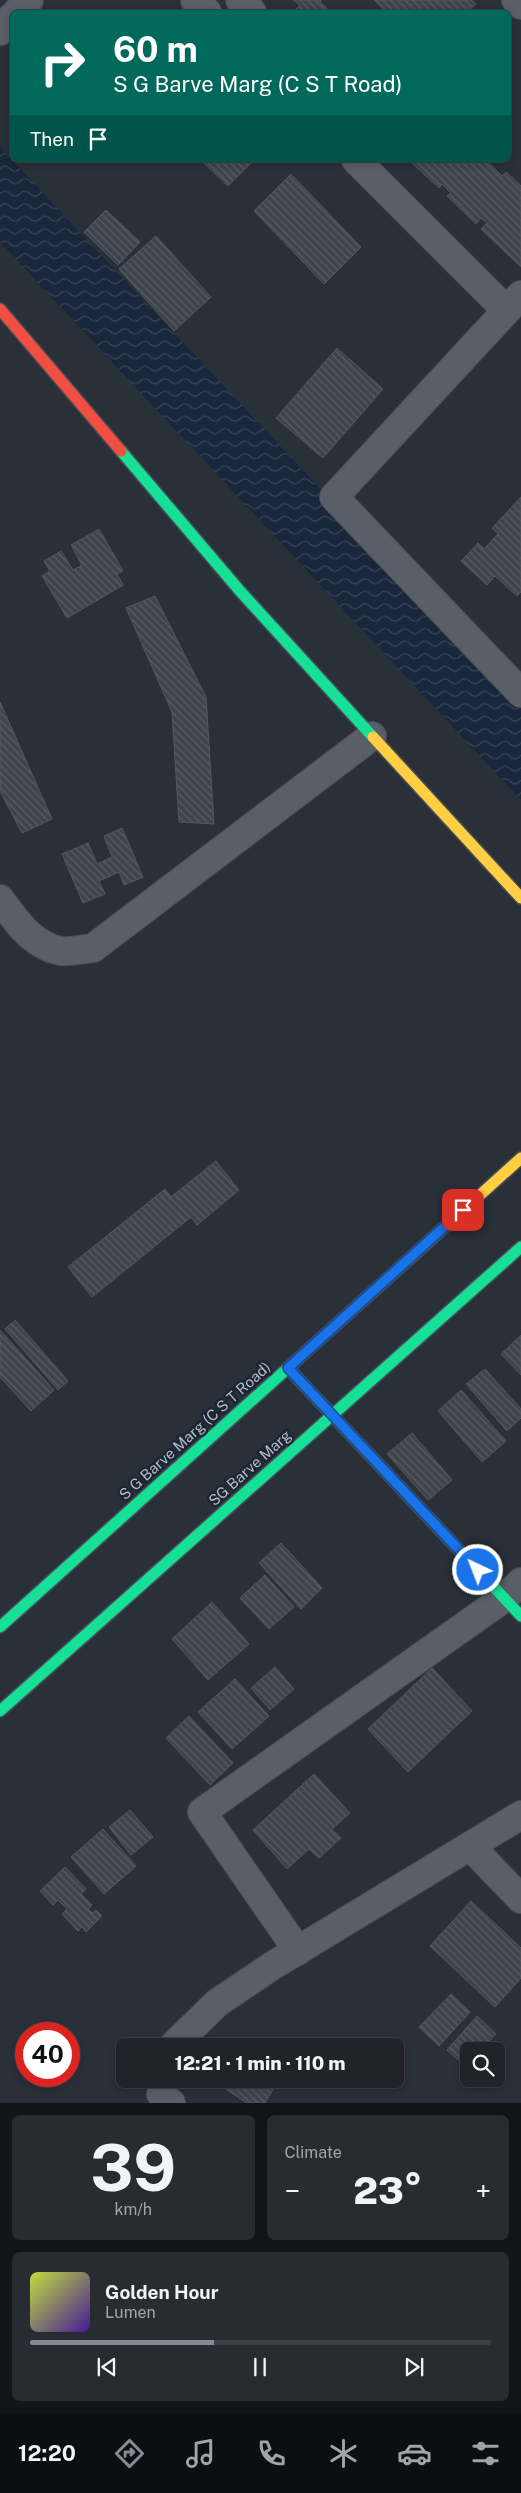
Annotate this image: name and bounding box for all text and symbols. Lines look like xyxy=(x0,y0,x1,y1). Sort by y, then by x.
text: 60 m xyxy=(113,29,198,70)
icon: right xyxy=(30,30,95,95)
text: S G Barve Marg (C S T Road) xyxy=(113,71,402,97)
icon: arrive xyxy=(84,125,112,153)
text: Then xyxy=(30,128,74,150)
pin xyxy=(442,1189,484,1231)
icon: arrive xyxy=(449,1196,477,1224)
street label: S G Barve Marg (C S T Road) xyxy=(116,1358,274,1503)
street label: SG Barve Marg xyxy=(205,1426,294,1509)
position arrow xyxy=(451,1543,503,1595)
speed limit sign: 40 xyxy=(15,2022,80,2087)
map controls xyxy=(460,2042,505,2087)
button: search xyxy=(460,2042,505,2087)
text: 12:21 · 1 min · 110 m xyxy=(174,2052,346,2074)
text: 39 xyxy=(90,2129,176,2206)
text: Climate xyxy=(285,2143,342,2162)
text: 23° xyxy=(353,2168,422,2213)
text: − xyxy=(285,2174,300,2207)
text: + xyxy=(475,2174,491,2207)
text: km/h xyxy=(114,2200,152,2219)
text: Golden Hour xyxy=(105,2281,219,2303)
text: Lumen xyxy=(105,2303,156,2322)
icon: previous xyxy=(93,2353,121,2381)
icon: pause xyxy=(246,2353,274,2381)
icon: next xyxy=(400,2353,428,2381)
icon: directions xyxy=(112,2436,147,2471)
icon: music xyxy=(183,2436,218,2471)
icon: phone xyxy=(254,2436,289,2471)
icon: climate xyxy=(326,2436,361,2471)
icon: car xyxy=(397,2436,432,2471)
icon: filters xyxy=(468,2436,503,2471)
text: 12:20 xyxy=(18,2440,76,2466)

